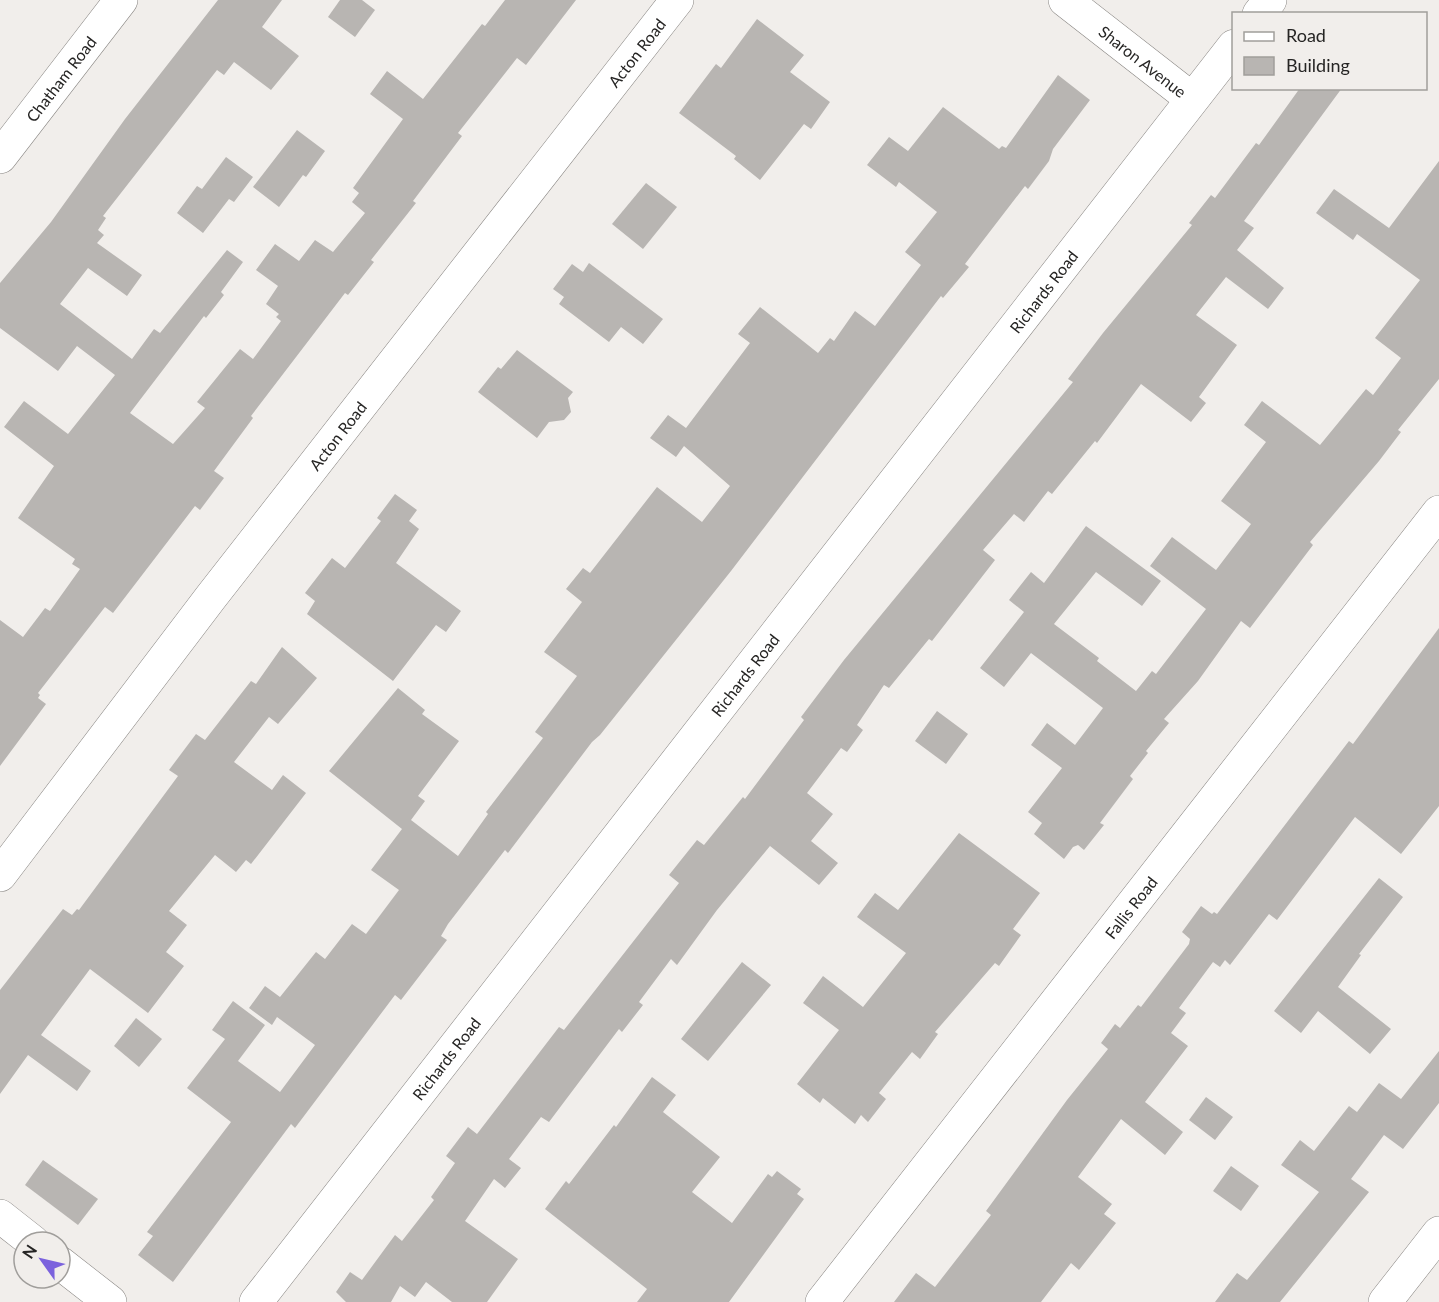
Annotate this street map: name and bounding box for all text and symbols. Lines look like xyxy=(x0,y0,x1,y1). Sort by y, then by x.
legend xyxy=(1232,12,1427,90)
street label: Acton Road xyxy=(604,14,669,90)
street label: Sharon Avenue xyxy=(1096,21,1191,101)
text: Road xyxy=(1286,24,1326,46)
street label: Chatham Road xyxy=(21,32,99,125)
text: Building xyxy=(1286,54,1350,76)
street label: Richards Road xyxy=(1005,246,1081,336)
street label: Acton Road xyxy=(305,397,370,473)
street label: Richards Road xyxy=(706,630,782,720)
street label: Fallis Road xyxy=(1100,872,1161,942)
street label: Richards Road xyxy=(408,1013,484,1103)
north arrow xyxy=(12,1230,72,1290)
text: N xyxy=(18,1241,40,1262)

